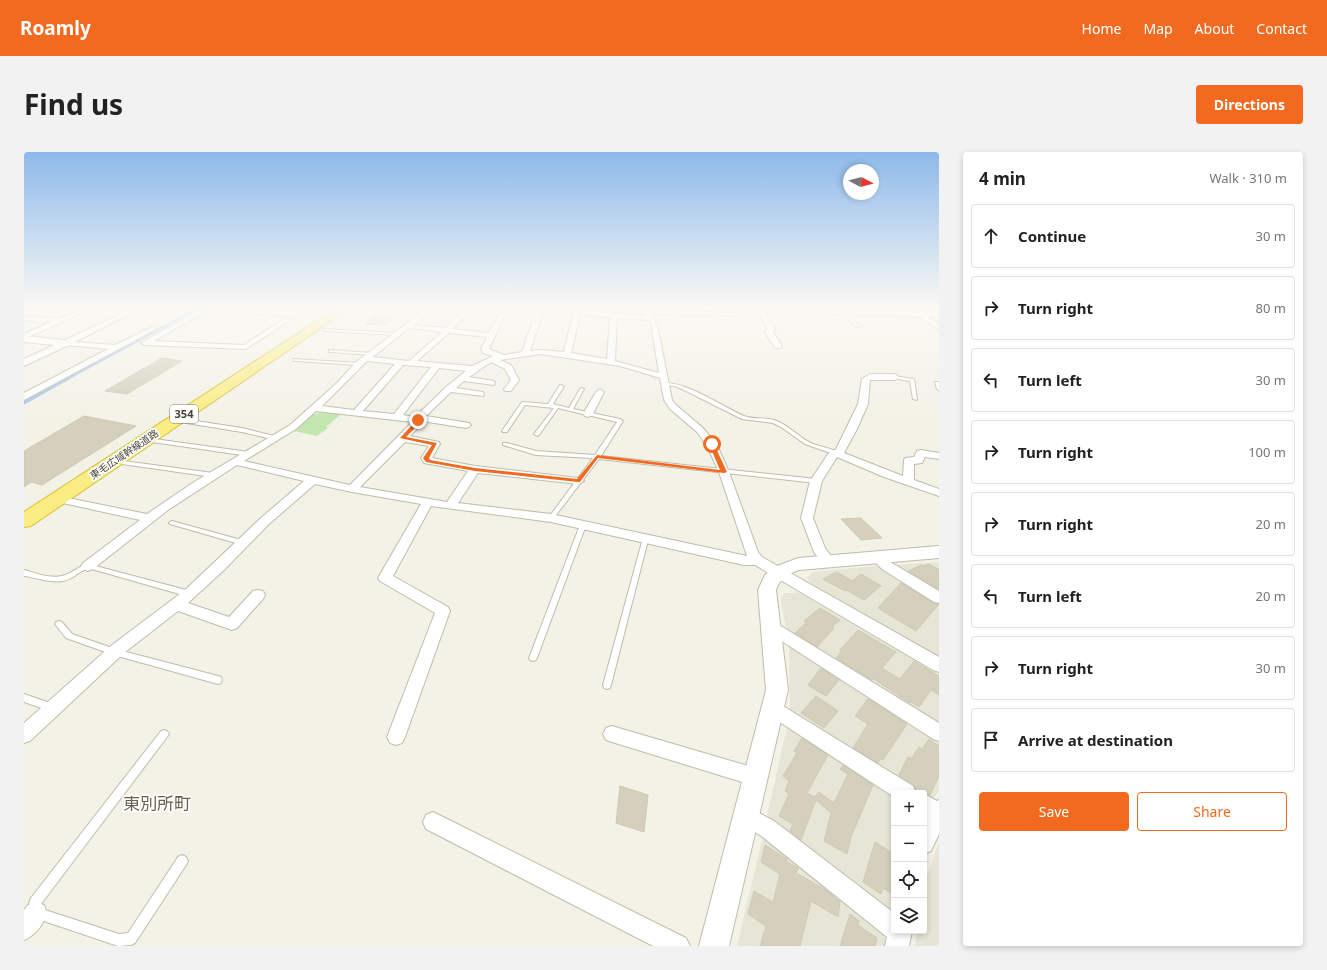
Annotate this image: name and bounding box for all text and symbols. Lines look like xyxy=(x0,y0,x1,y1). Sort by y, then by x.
text: Roamly xyxy=(20,15,91,41)
text: Home xyxy=(1082,19,1121,38)
text: Map xyxy=(1143,19,1173,38)
text: About xyxy=(1195,19,1234,38)
text: Contact xyxy=(1256,19,1307,38)
text: Find us xyxy=(24,85,123,123)
button: Directions xyxy=(1196,85,1303,124)
north arrow xyxy=(843,164,879,200)
text: 4 min xyxy=(979,167,1026,190)
text: Walk · 310 m xyxy=(1209,169,1287,187)
icon: ahead xyxy=(980,225,1002,247)
text: Continue xyxy=(1018,226,1086,246)
text: 30 m xyxy=(1256,227,1286,245)
icon: right xyxy=(980,297,1002,319)
text: Turn right xyxy=(1018,298,1093,318)
text: 80 m xyxy=(1256,299,1286,317)
icon: left xyxy=(980,369,1002,391)
text: Turn left xyxy=(1018,370,1082,390)
text: 30 m xyxy=(1256,371,1286,389)
road number: 354 xyxy=(170,405,198,423)
route end xyxy=(409,411,427,429)
street label: 東毛広域幹線道路 xyxy=(87,426,161,482)
route start xyxy=(703,435,721,453)
icon: right xyxy=(980,441,1002,463)
text: Turn right xyxy=(1018,442,1093,462)
text: 100 m xyxy=(1248,443,1286,461)
icon: right xyxy=(980,513,1002,535)
text: Turn right xyxy=(1018,514,1093,534)
text: 20 m xyxy=(1256,515,1286,533)
icon: left xyxy=(980,585,1002,607)
text: Turn left xyxy=(1018,586,1082,606)
text: 20 m xyxy=(1256,587,1286,605)
icon: right xyxy=(980,657,1002,679)
text: Turn right xyxy=(1018,658,1093,678)
text: 30 m xyxy=(1256,659,1286,677)
icon: arrive xyxy=(980,729,1002,751)
text: Arrive at destination xyxy=(1018,730,1173,750)
map controls xyxy=(891,790,927,934)
button: + xyxy=(891,790,927,826)
district label: 東別所町 xyxy=(123,792,191,815)
button: Save xyxy=(979,792,1129,831)
button: Share xyxy=(1137,792,1287,831)
button: − xyxy=(891,826,927,862)
button: locate xyxy=(891,862,927,898)
button: layers xyxy=(891,898,927,934)

